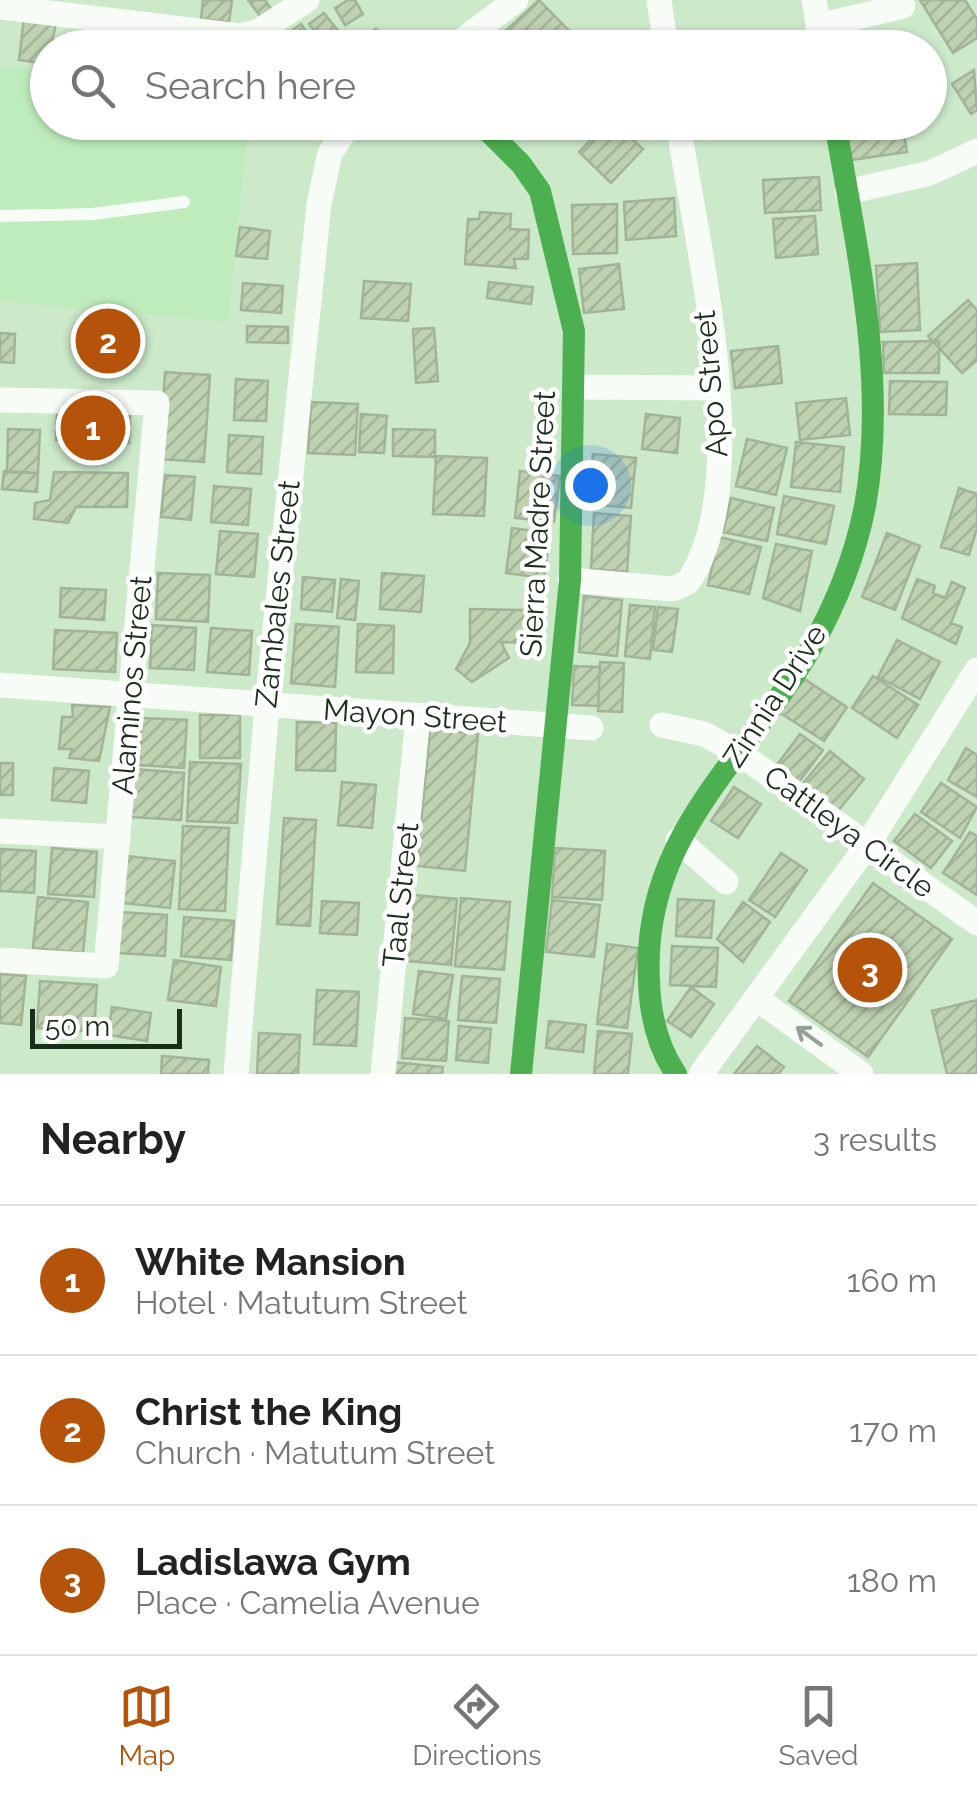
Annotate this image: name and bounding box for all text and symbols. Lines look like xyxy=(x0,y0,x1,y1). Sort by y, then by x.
search box xyxy=(30,30,947,140)
icon: search xyxy=(65,58,120,113)
text: Search here xyxy=(145,63,356,108)
pin: 2 xyxy=(76,304,140,378)
street label: Apo Street xyxy=(687,309,734,459)
pin: 1 xyxy=(61,390,126,466)
street label: Sierra Madre Street xyxy=(513,390,562,658)
your location xyxy=(565,460,616,511)
street label: Zambales Street xyxy=(248,478,307,710)
street label: Alaminos Street xyxy=(105,574,159,796)
street label: Zinnia Drive xyxy=(716,618,834,773)
street label: Mayon Street xyxy=(322,692,508,739)
street label: Cattleya Circle xyxy=(757,758,941,905)
street label: Taal Street xyxy=(375,821,426,969)
pin: 3 xyxy=(838,932,902,1008)
scale bar xyxy=(30,1004,182,1048)
text: 50 m xyxy=(45,1010,110,1043)
one-way arrow xyxy=(795,1026,823,1047)
text: Nearby xyxy=(40,1115,186,1164)
text: 3 results xyxy=(813,1121,937,1158)
text: White Mansion xyxy=(135,1239,406,1284)
text: 1 xyxy=(65,1262,80,1299)
text: 160 m xyxy=(847,1262,937,1299)
text: Hotel · Matutum Street xyxy=(135,1284,467,1321)
text: Christ the King xyxy=(135,1389,402,1434)
text: 2 xyxy=(63,1412,82,1449)
text: 170 m xyxy=(849,1412,937,1449)
text: Church · Matutum Street xyxy=(135,1434,495,1471)
text: Ladislawa Gym xyxy=(135,1539,411,1584)
text: 3 xyxy=(64,1562,81,1599)
text: 180 m xyxy=(847,1562,937,1599)
text: Place · Camelia Avenue xyxy=(135,1584,480,1621)
tab: Map xyxy=(118,1679,175,1772)
tab: Directions xyxy=(412,1679,542,1772)
tab: Saved xyxy=(778,1679,859,1772)

